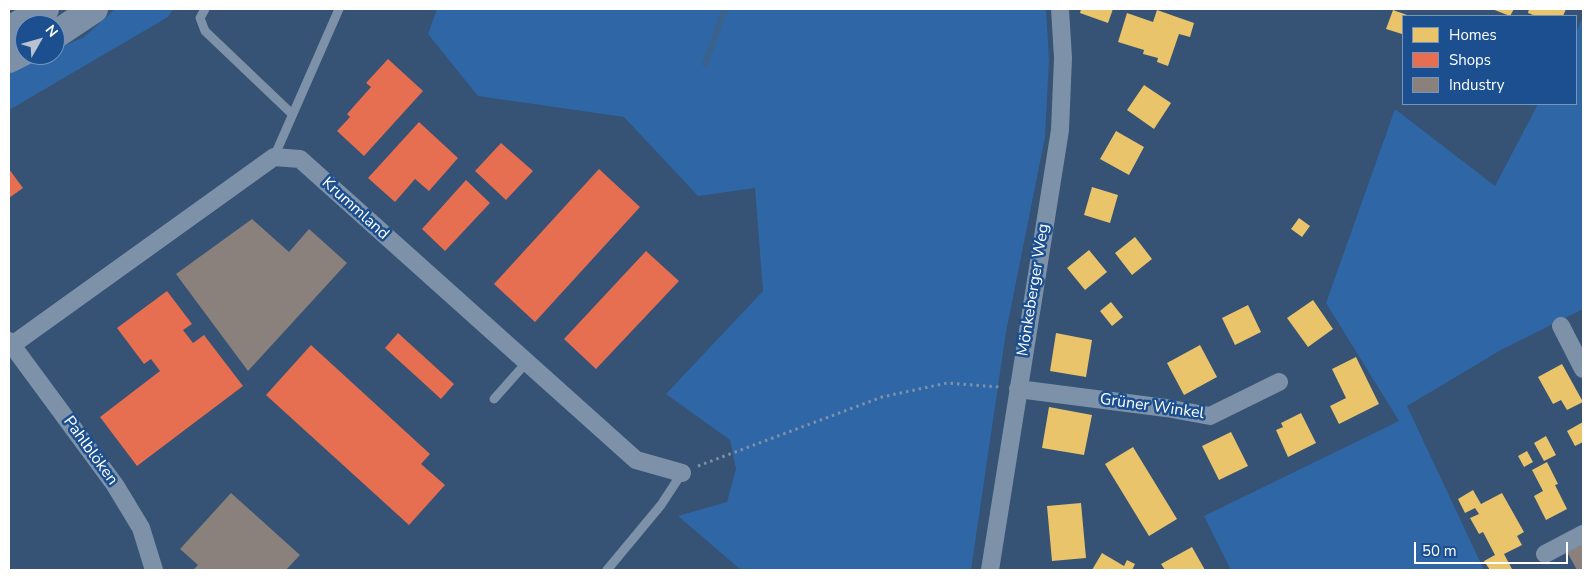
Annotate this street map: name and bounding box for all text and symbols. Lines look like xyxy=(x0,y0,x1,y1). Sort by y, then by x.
north arrow xyxy=(15,15,65,65)
legend xyxy=(1402,15,1577,105)
text: N xyxy=(41,21,62,41)
text: Homes xyxy=(1449,25,1497,45)
text: Shops xyxy=(1449,50,1491,70)
text: Industry xyxy=(1449,75,1504,95)
street label: Krummland xyxy=(317,174,393,244)
street label: Mönkeberger Weg xyxy=(1014,222,1054,358)
street label: Grüner Winkel xyxy=(1099,390,1205,424)
street label: Pahlblöken xyxy=(59,413,121,489)
scale bar xyxy=(1417,532,1571,564)
text: 50 m xyxy=(1422,541,1457,561)

